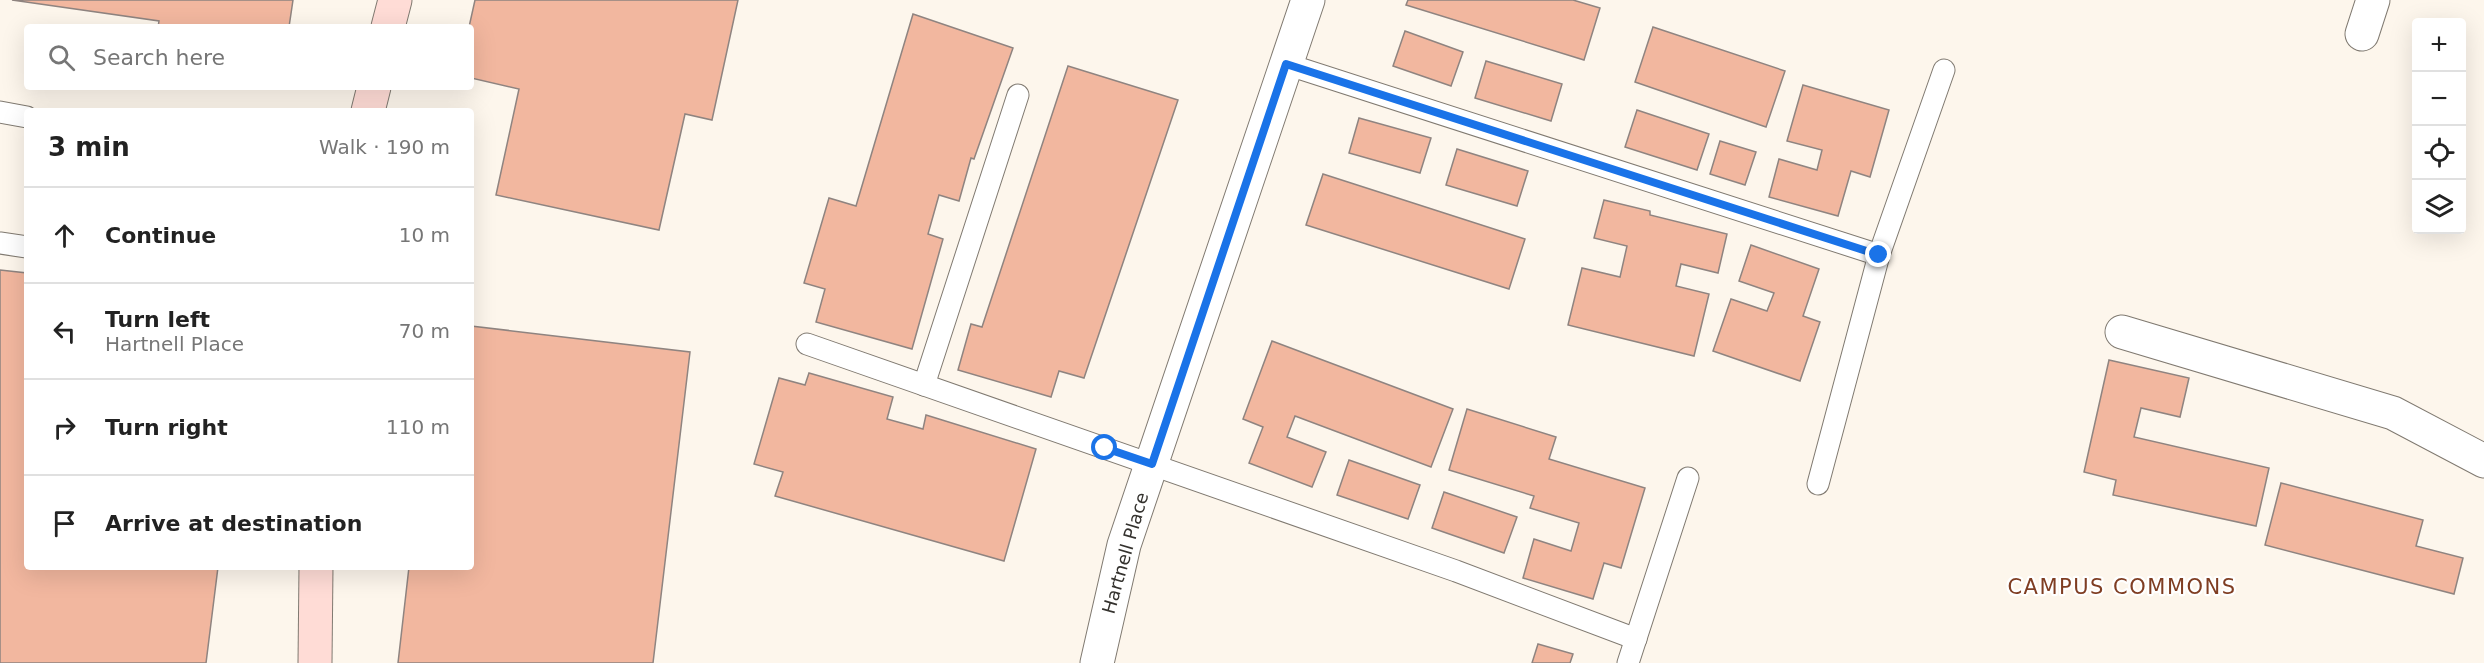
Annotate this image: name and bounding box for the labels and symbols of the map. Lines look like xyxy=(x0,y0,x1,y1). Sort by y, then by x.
route end xyxy=(1865,241,1891,267)
route start xyxy=(1091,434,1117,460)
street label: Hartnell Place xyxy=(1098,490,1152,616)
district label: CAMPUS COMMONS xyxy=(2007,575,2237,599)

